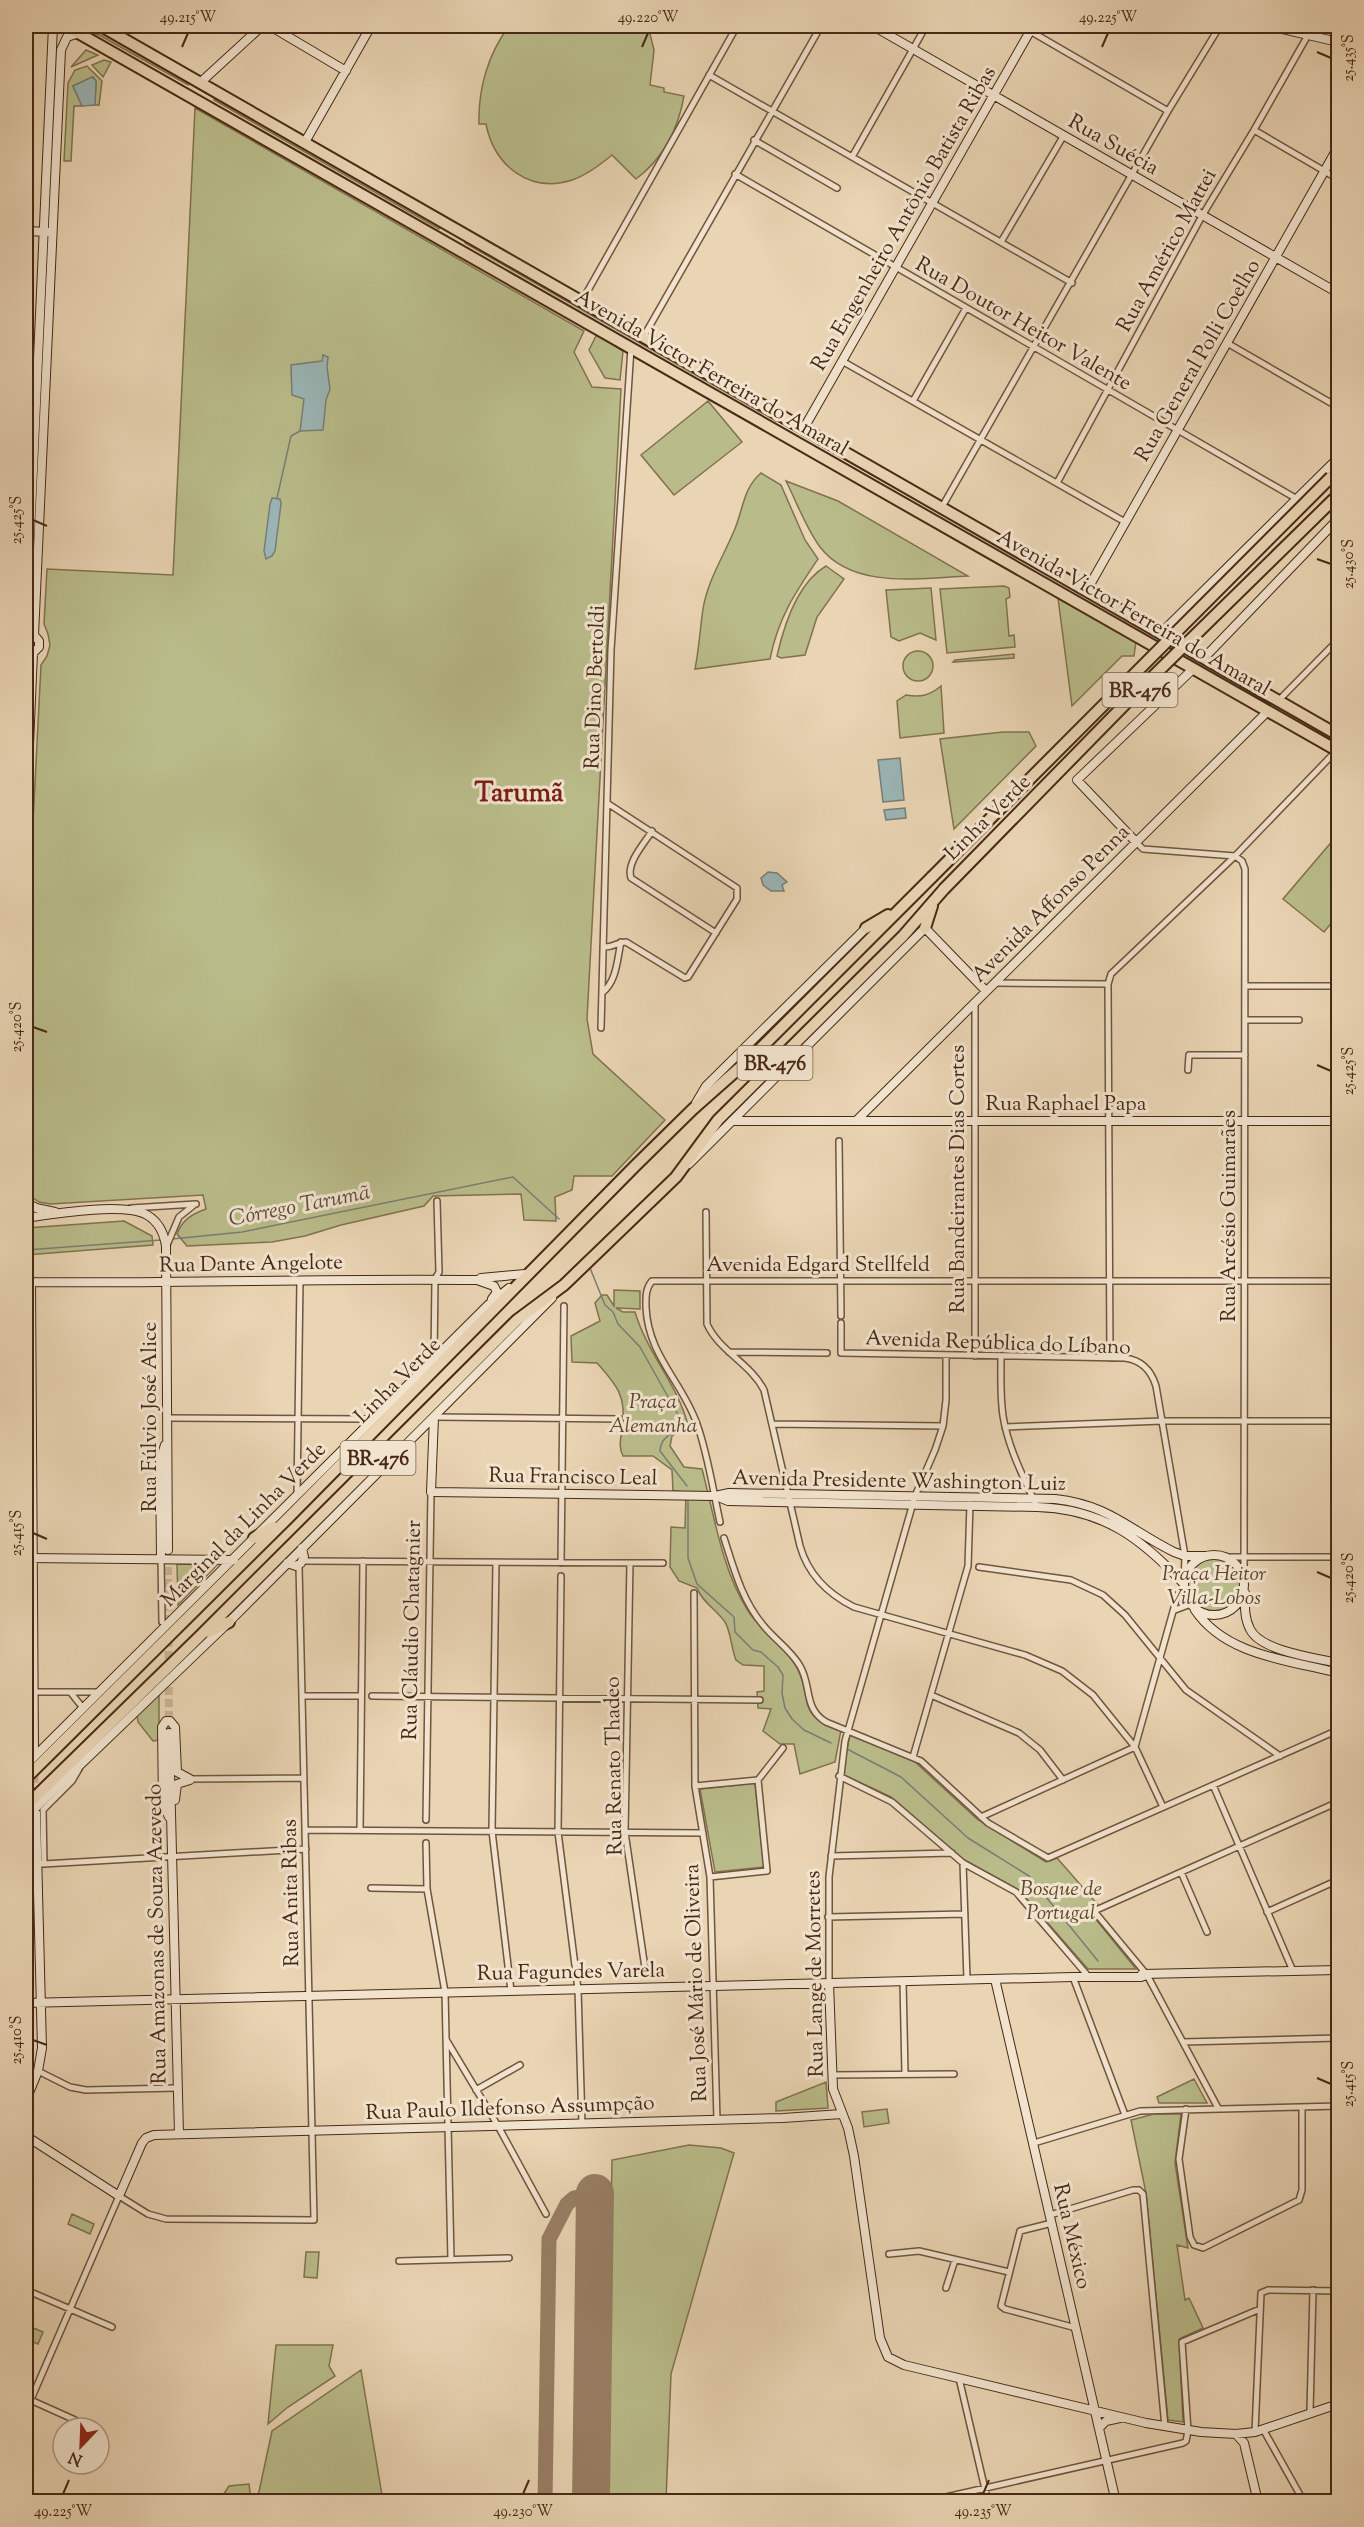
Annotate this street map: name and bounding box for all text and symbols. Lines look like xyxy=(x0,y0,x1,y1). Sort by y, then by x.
text: 49.215°W xyxy=(160,8,216,29)
text: 49.220°W xyxy=(618,8,679,29)
text: 49.225°W xyxy=(1079,8,1137,29)
text: 25.435°S xyxy=(1339,34,1360,82)
street label: Rua Engenheiro Antônio Batista Ribas xyxy=(805,61,1005,377)
street label: Rua Suécia xyxy=(1062,108,1164,184)
street label: Rua Américo Mattei xyxy=(1110,164,1225,338)
street label: Rua Doutor Heitor Valente xyxy=(909,250,1137,399)
street label: Rua General Polli Coelho xyxy=(1128,254,1269,468)
street label: Avenida Victor Ferreira do Amaral xyxy=(569,283,854,465)
text: 25.425°S xyxy=(7,496,28,544)
street label: Avenida Victor Ferreira do Amaral xyxy=(991,523,1276,705)
text: 25.430°S xyxy=(1339,539,1360,589)
street label: Rua Dino Bertoldi xyxy=(578,604,614,770)
road number: BR-476 xyxy=(1102,673,1178,707)
street label: Linha Verde xyxy=(938,768,1038,868)
district label: Tarumã xyxy=(474,775,564,814)
street label: Avenida Affonso Penna xyxy=(965,818,1138,990)
text: 25.420°S xyxy=(7,1001,28,1052)
street label: Rua Bandeirantes Dias Cortes xyxy=(944,1045,974,1313)
road number: BR-476 xyxy=(738,1046,812,1080)
text: 25.425°S xyxy=(1339,1047,1360,1095)
street label: Rua Raphael Papa xyxy=(986,1090,1147,1120)
street label: Rua Arcésio Guimarães xyxy=(1215,1110,1245,1322)
water label: Córrego Tarumã xyxy=(226,1178,373,1236)
street label: Rua Dante Angelote xyxy=(159,1248,343,1282)
street label: Avenida Edgard Stellfeld xyxy=(706,1251,930,1281)
street label: Rua Fúlvio José Alice xyxy=(136,1322,166,1512)
street label: Avenida República do Líbano xyxy=(865,1324,1131,1364)
street label: Linha Verde xyxy=(348,1331,448,1431)
park label: Praça Alemanha xyxy=(609,1388,698,1442)
street label: Marginal da Linha Verde xyxy=(155,1436,334,1615)
road number: BR-476 xyxy=(340,1441,416,1475)
street label: Rua Francisco Leal xyxy=(488,1462,658,1494)
street label: Avenida Presidente Washington Luiz xyxy=(732,1464,1066,1500)
text: 25.415°S xyxy=(7,1510,28,1556)
street label: Rua Cláudio Chatagnier xyxy=(396,1520,430,1740)
text: 25.420°S xyxy=(1339,1552,1360,1603)
park label: Praça Heitor Villa-Lobos xyxy=(1162,1560,1267,1614)
street label: Rua Renato Thadeo xyxy=(598,1676,632,1856)
street label: Rua Amazonas de Souza Azevedo xyxy=(140,1783,176,2085)
street label: Rua Anita Ribas xyxy=(276,1819,308,1967)
street label: Rua José Mário de Oliveira xyxy=(678,1863,716,2103)
street label: Rua Lange de Morretes xyxy=(799,1870,833,2078)
park label: Bosque de Portugal xyxy=(1020,1875,1102,1929)
street label: Rua Fagundes Varela xyxy=(477,1956,666,1990)
text: 25.410°S xyxy=(7,2015,28,2064)
text: 25.415°S xyxy=(1339,2061,1360,2107)
street label: Rua Paulo Ildefonso Assumpção xyxy=(365,2089,655,2129)
street label: Rua México xyxy=(1044,2181,1098,2292)
north arrow xyxy=(51,2416,111,2476)
text: N xyxy=(66,2444,86,2471)
text: 49.225°W xyxy=(34,2502,92,2523)
text: 49.230°W xyxy=(493,2502,553,2523)
text: 49.235°W xyxy=(954,2502,1012,2523)

